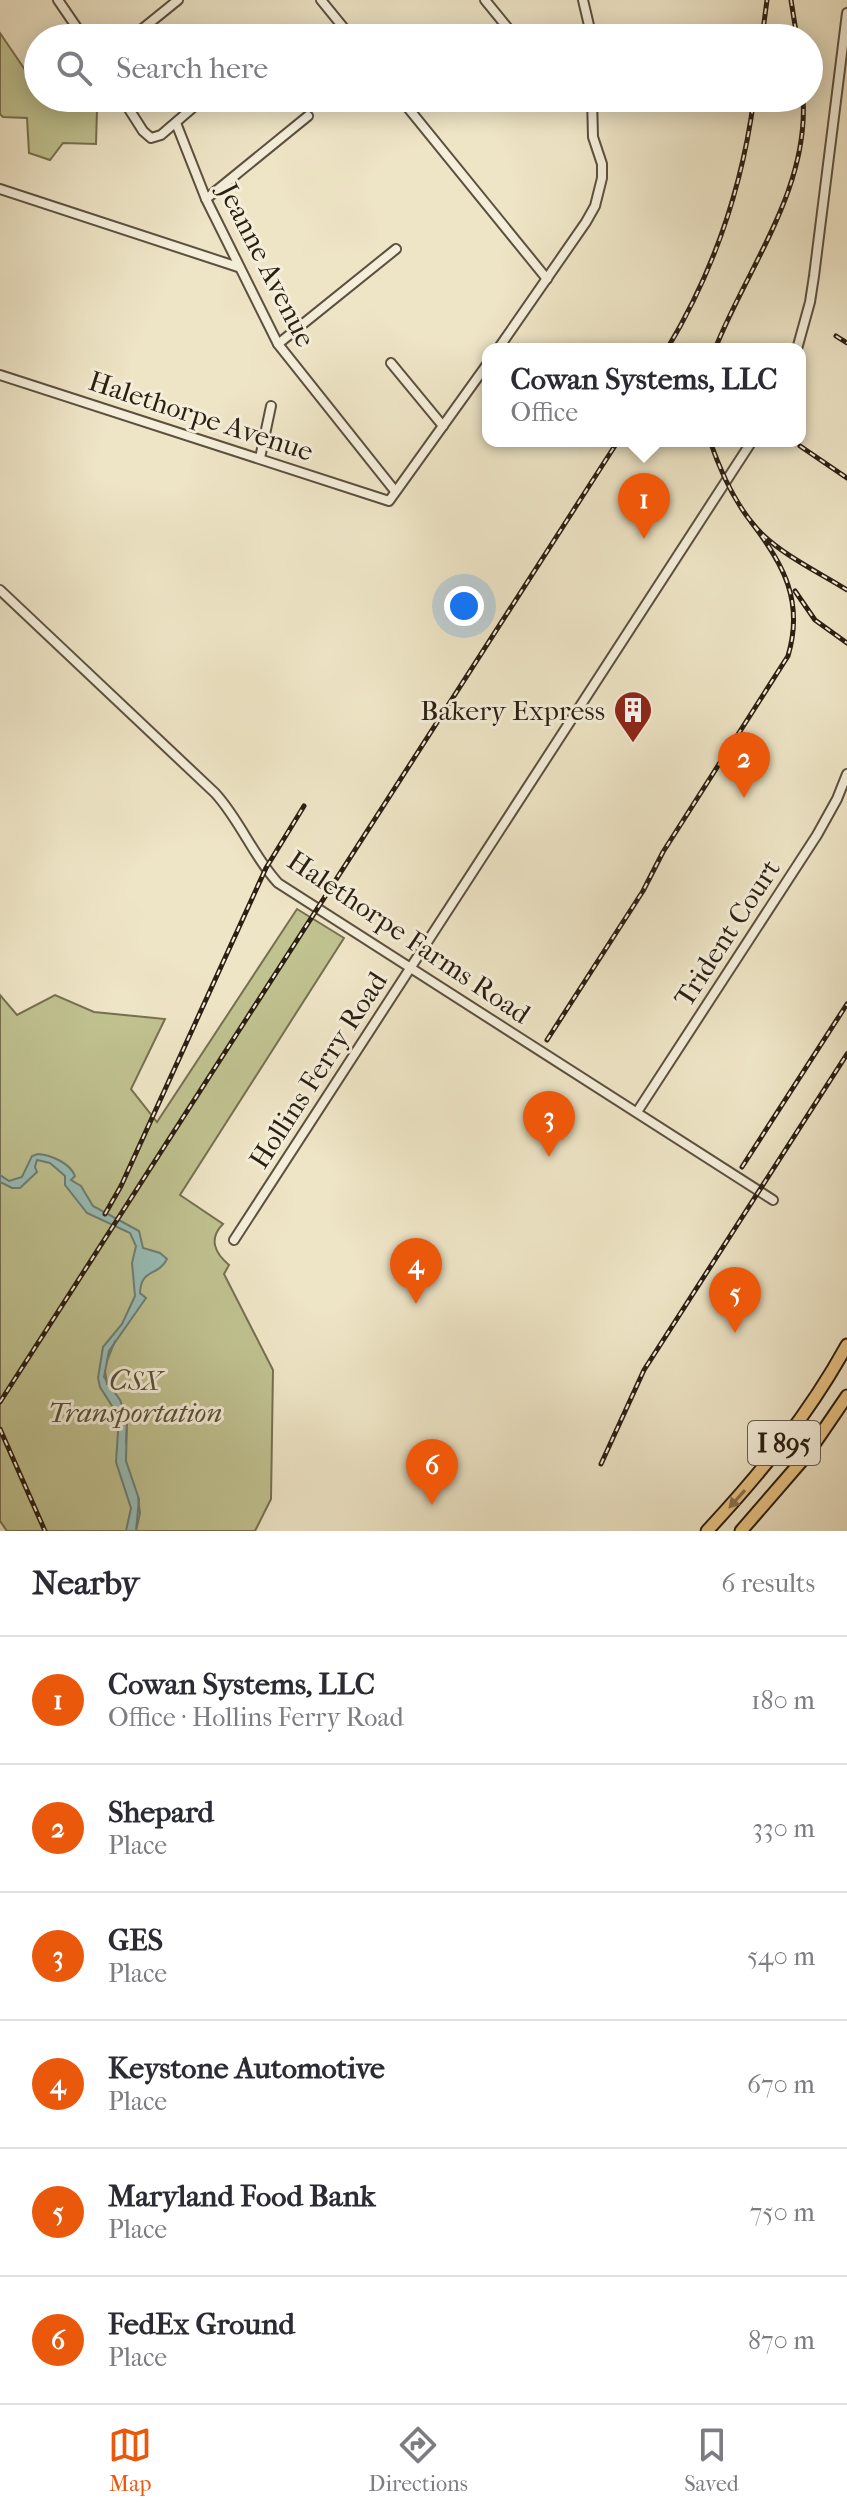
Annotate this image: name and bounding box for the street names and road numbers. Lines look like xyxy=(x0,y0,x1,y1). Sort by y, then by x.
street label: Jeanne Avenue xyxy=(211,176,322,353)
street label: Halethorpe Avenue xyxy=(85,364,318,468)
street label: Halethorpe Farms Road xyxy=(281,844,537,1031)
street label: Trident Court xyxy=(667,853,787,1013)
street label: Hollins Ferry Road xyxy=(242,965,394,1175)
road number: I 895 xyxy=(748,1421,820,1465)

